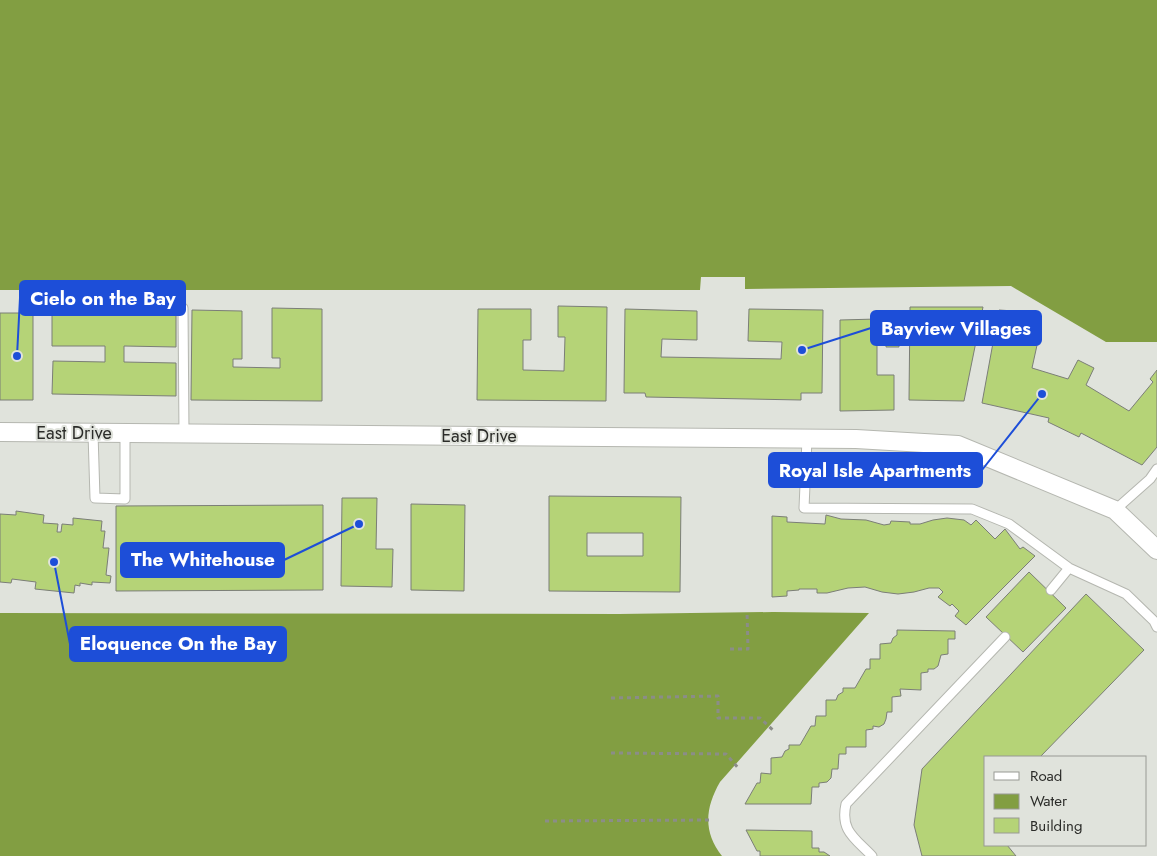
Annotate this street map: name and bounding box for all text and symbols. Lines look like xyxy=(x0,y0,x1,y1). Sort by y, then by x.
callout: Cielo on the Bay xyxy=(20,281,185,315)
text: Cielo on the Bay xyxy=(30,285,177,312)
callout: Bayview Villages xyxy=(871,311,1041,345)
text: Bayview Villages xyxy=(881,315,1031,342)
street label: East Drive xyxy=(36,420,112,446)
street label: East Drive xyxy=(441,423,517,449)
callout: Royal Isle Apartments xyxy=(769,453,982,487)
text: Royal Isle Apartments xyxy=(779,457,972,484)
callout: The Whitehouse xyxy=(121,543,284,577)
text: The Whitehouse xyxy=(131,546,275,573)
callout: Eloquence On the Bay xyxy=(70,627,286,661)
text: Eloquence On the Bay xyxy=(80,630,277,657)
legend xyxy=(984,756,1147,846)
text: Road xyxy=(1030,765,1062,787)
text: Water xyxy=(1030,790,1068,812)
text: Building xyxy=(1030,815,1082,837)

